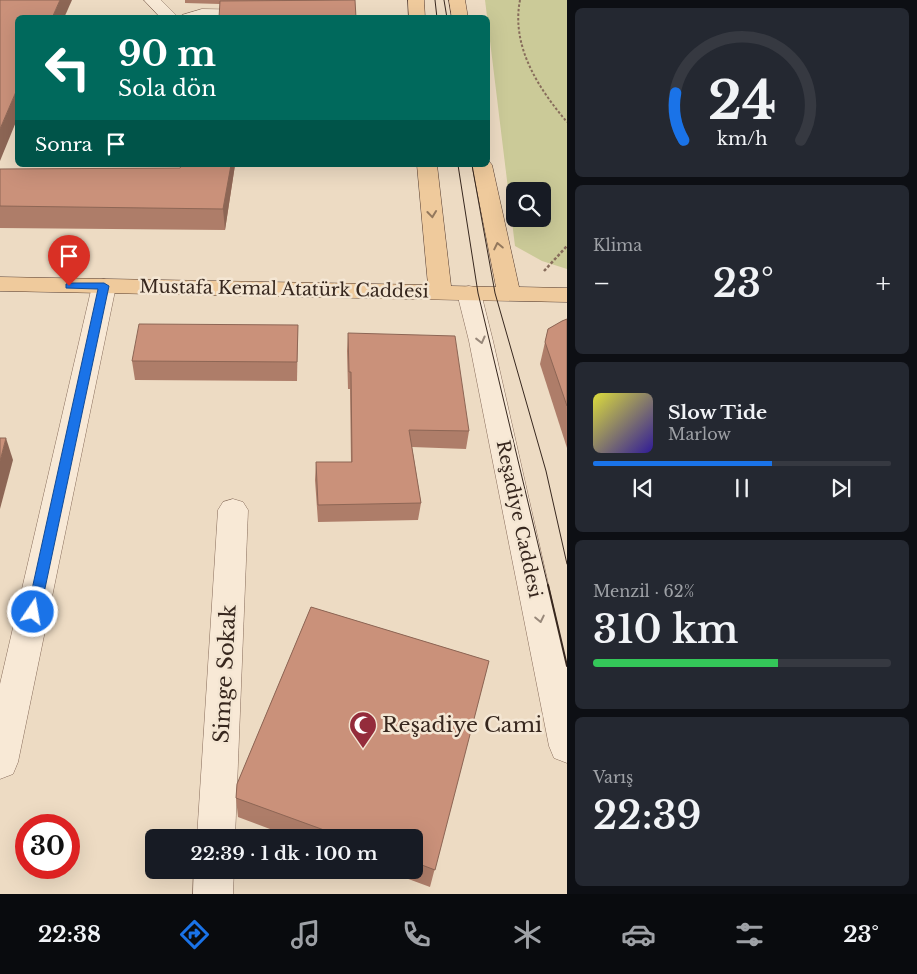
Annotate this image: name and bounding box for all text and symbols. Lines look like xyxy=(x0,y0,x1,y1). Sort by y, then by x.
text: 90 m xyxy=(118,32,216,75)
icon: left xyxy=(35,35,100,100)
text: 24 xyxy=(708,69,776,133)
text: Sola dön xyxy=(118,75,216,102)
text: km/h xyxy=(717,128,767,150)
icon: arrive xyxy=(102,130,130,158)
text: Sonra xyxy=(35,133,92,156)
map controls xyxy=(506,182,551,227)
button: search xyxy=(506,182,551,227)
one-way arrow xyxy=(426,210,437,218)
pin xyxy=(48,235,90,286)
text: Klima xyxy=(593,235,642,255)
one-way arrow xyxy=(493,241,504,250)
icon: arrive xyxy=(55,242,83,270)
text: 23° xyxy=(713,260,774,307)
text: − xyxy=(593,266,611,301)
text: + xyxy=(876,266,891,301)
street label: Mustafa Kemal Atatürk Caddesi xyxy=(139,275,429,303)
one-way arrow xyxy=(475,336,486,345)
text: Slow Tide xyxy=(668,401,767,424)
text: Marlow xyxy=(668,424,731,444)
street label: Reşadiye Caddesi xyxy=(492,438,546,600)
icon: previous xyxy=(629,474,657,502)
icon: pause xyxy=(728,474,756,502)
icon: next xyxy=(827,474,855,502)
text: Menzil · 62% xyxy=(593,581,694,601)
position arrow xyxy=(6.0,585,58.0,637)
street label: Simge Sokak xyxy=(208,604,242,744)
text: 310 km xyxy=(593,606,739,653)
one-way arrow xyxy=(535,614,545,623)
mosque icon: Reşadiye Cami xyxy=(348,710,378,749)
place label: Reşadiye Cami xyxy=(382,712,542,738)
text: Varış xyxy=(593,767,633,787)
text: 22:39 xyxy=(593,792,702,839)
speed limit sign: 30 xyxy=(15,814,80,879)
text: 22:39 · 1 dk · 100 m xyxy=(191,842,377,865)
icon: directions xyxy=(177,917,212,952)
icon: music xyxy=(288,917,323,952)
icon: phone xyxy=(399,917,434,952)
icon: climate xyxy=(510,917,545,952)
icon: car xyxy=(621,917,656,952)
icon: filters xyxy=(732,917,767,952)
text: 22:38 xyxy=(38,921,101,948)
text: 23° xyxy=(843,921,879,948)

